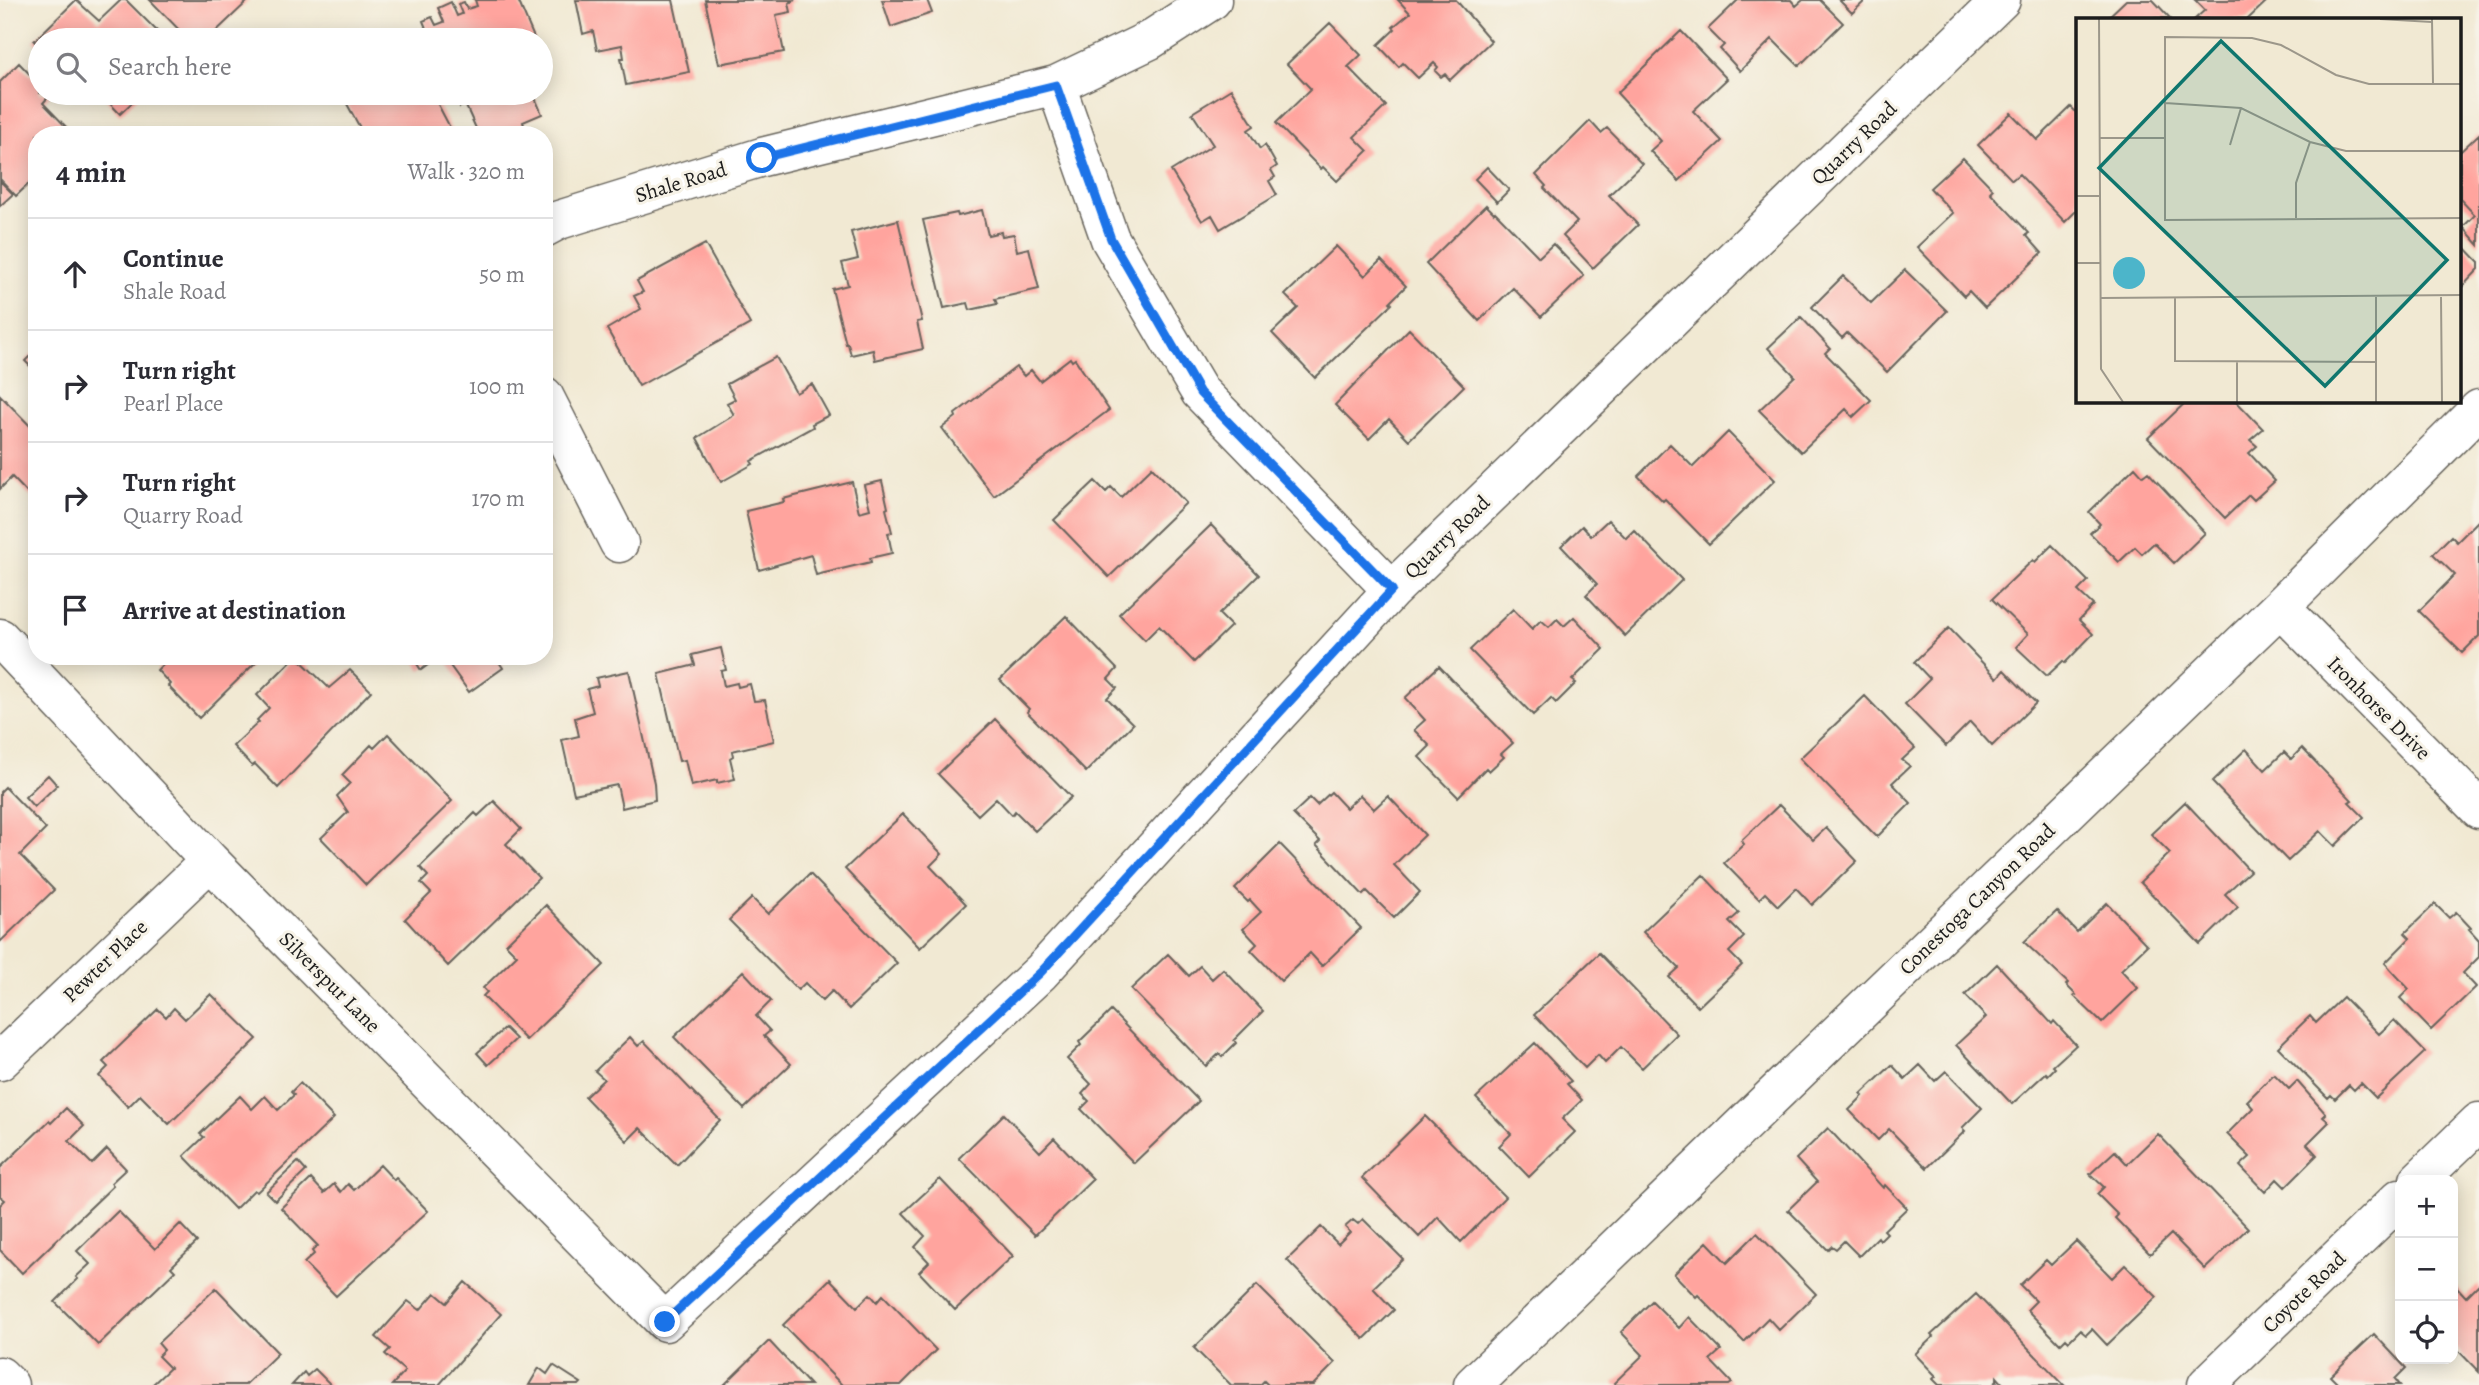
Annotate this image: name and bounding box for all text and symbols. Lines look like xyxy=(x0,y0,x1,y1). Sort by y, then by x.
inset map xyxy=(2076,18,2462,402)
search box xyxy=(28,28,553,105)
icon: search xyxy=(52,48,90,86)
text: Search here xyxy=(108,49,232,84)
street label: Quarry Road xyxy=(1805,94,1904,191)
route start xyxy=(746,142,777,173)
text: 4 min xyxy=(56,152,126,192)
street label: Shale Road xyxy=(632,155,731,209)
text: Walk · 320 m xyxy=(408,156,525,187)
text: Continue xyxy=(123,241,224,276)
icon: ahead xyxy=(56,255,94,293)
text: 50 m xyxy=(479,259,525,290)
text: Shale Road xyxy=(123,276,226,307)
text: Turn right xyxy=(123,353,236,388)
icon: right xyxy=(56,367,94,405)
text: 100 m xyxy=(469,371,525,402)
text: Pearl Place xyxy=(123,388,223,419)
text: Turn right xyxy=(123,465,236,500)
icon: right xyxy=(56,479,94,517)
text: 170 m xyxy=(472,483,525,514)
street label: Quarry Road xyxy=(1398,488,1497,585)
text: Quarry Road xyxy=(123,500,243,531)
icon: arrive xyxy=(56,591,94,629)
text: Arrive at destination xyxy=(123,593,346,628)
street label: Ironhorse Drive xyxy=(2321,650,2437,766)
street label: Conestoga Canyon Road xyxy=(1893,817,2062,981)
street label: Pewter Place xyxy=(56,913,154,1009)
street label: Silverspur Lane xyxy=(273,925,387,1039)
map controls xyxy=(2395,1175,2458,1364)
button: + xyxy=(2395,1175,2458,1238)
button: − xyxy=(2395,1238,2458,1301)
street label: Coyote Road xyxy=(2256,1244,2353,1339)
button: locate xyxy=(2395,1301,2458,1364)
route end xyxy=(649,1306,680,1337)

